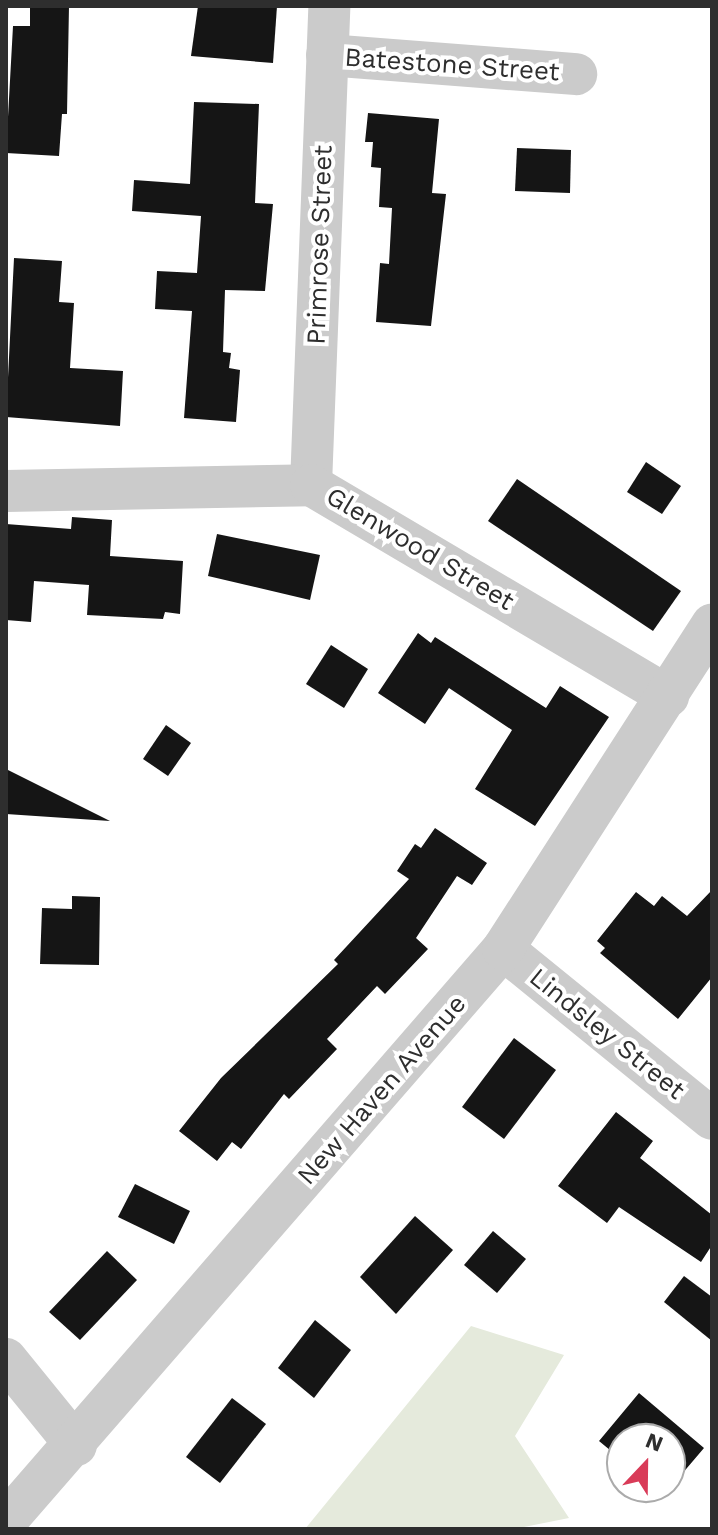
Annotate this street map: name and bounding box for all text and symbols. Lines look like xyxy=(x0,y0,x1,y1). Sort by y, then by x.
street label: Batestone Street xyxy=(343,42,561,88)
street label: Primrose Street xyxy=(301,145,339,345)
street label: Glenwood Street xyxy=(320,481,520,617)
street label: Lindsley Street xyxy=(523,962,691,1106)
street label: New Haven Avenue xyxy=(291,988,473,1192)
north arrow xyxy=(606,1423,686,1503)
text: N xyxy=(642,1427,667,1457)

